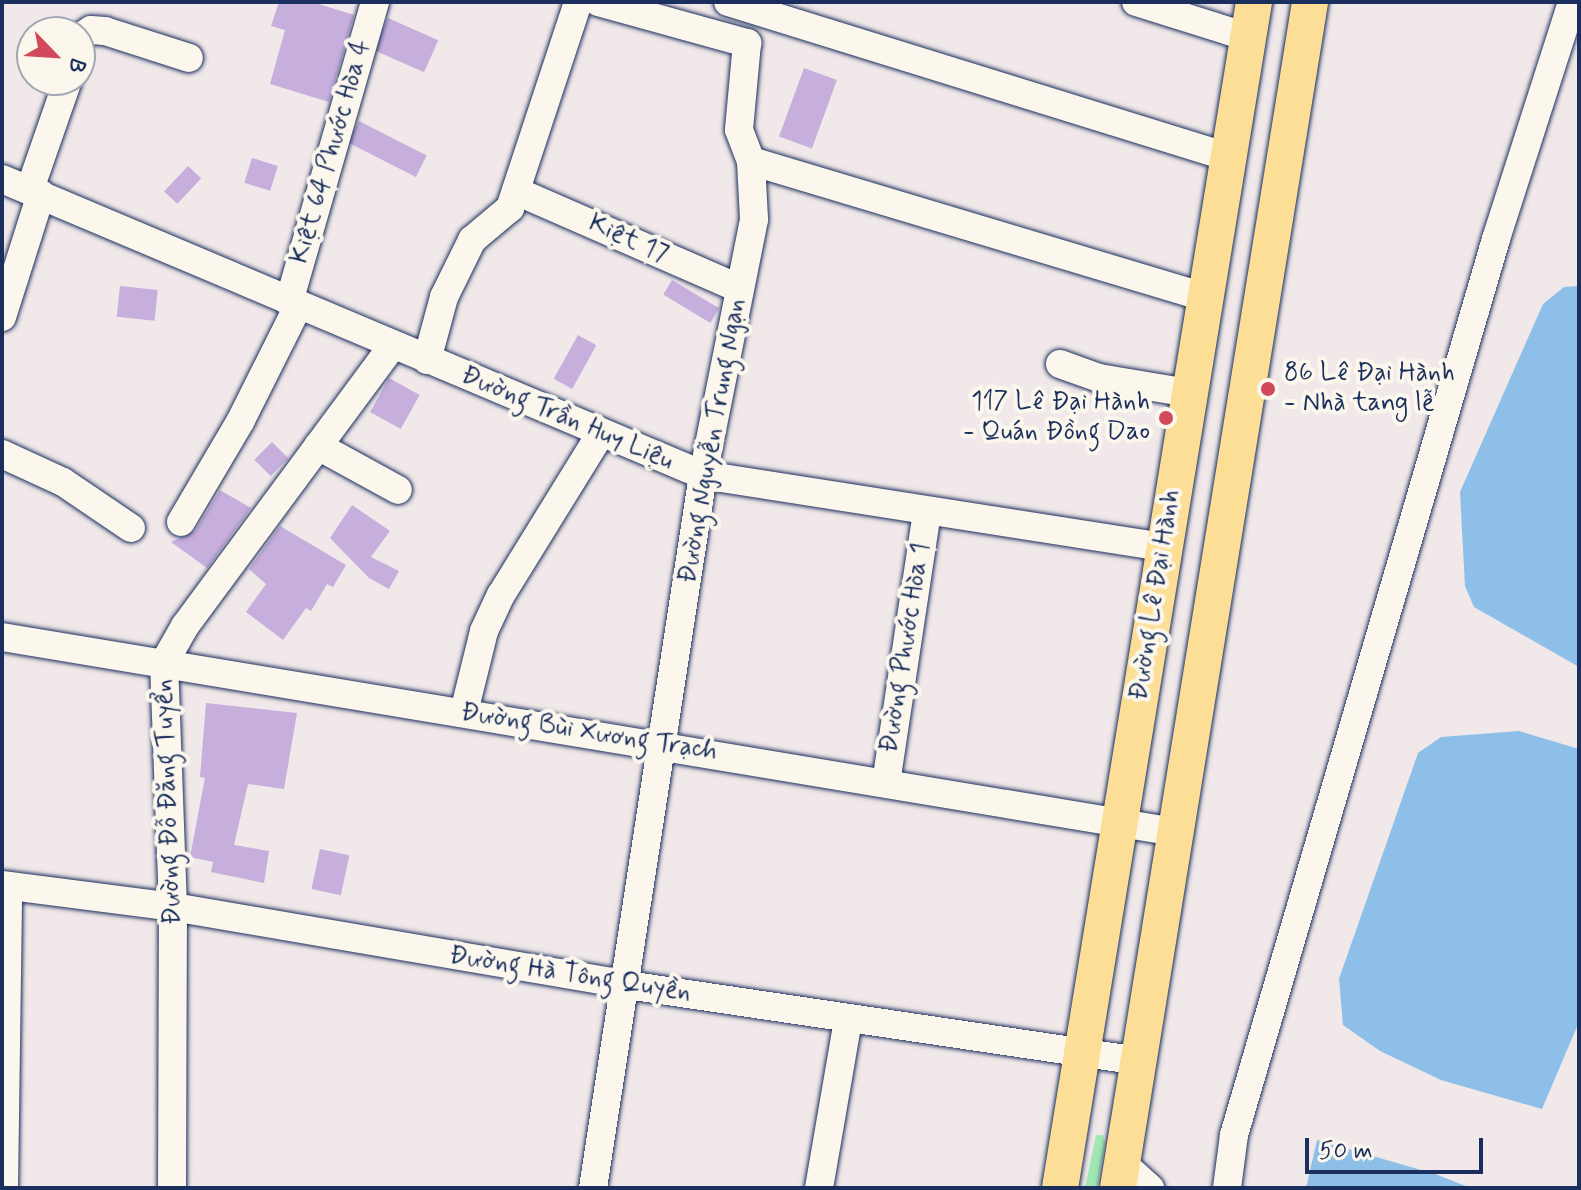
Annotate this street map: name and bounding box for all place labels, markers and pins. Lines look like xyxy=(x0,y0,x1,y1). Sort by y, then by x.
place label: 86 Lê Đại Hành - Nhà tang lễ xyxy=(1284,358,1455,420)
marker: 86 Lê Đại Hành - Nhà tang lễ xyxy=(1259,380,1277,398)
place label: 117 Lê Đại Hành - Quán Đồng Dao xyxy=(964,387,1150,448)
marker: 117 Lê Đại Hành - Quán Đồng Dao xyxy=(1157,409,1175,427)

